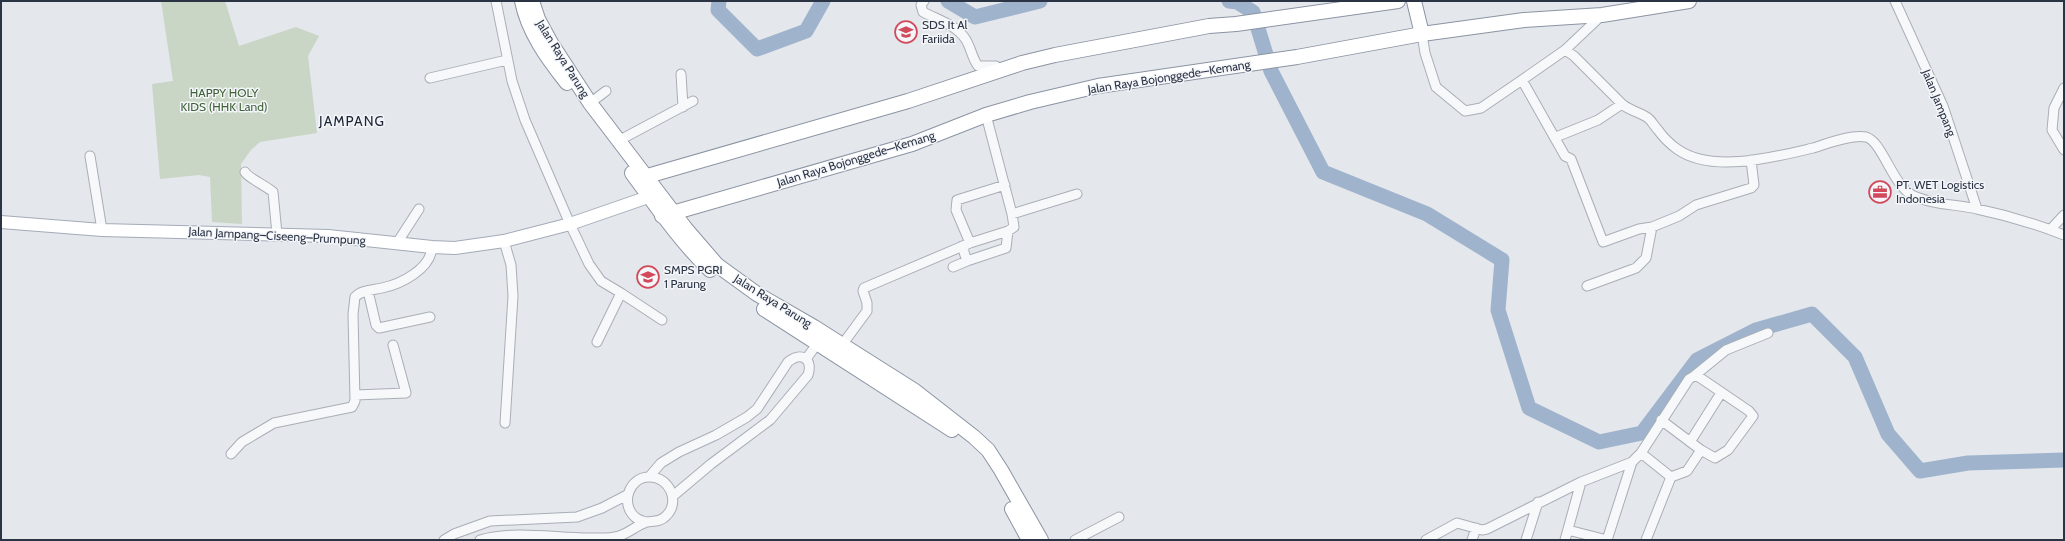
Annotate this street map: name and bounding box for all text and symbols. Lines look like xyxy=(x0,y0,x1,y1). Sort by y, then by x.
street label: Jalan Raya Parung xyxy=(533,16,594,101)
place label: SDS It Al Fariida xyxy=(922,17,967,46)
school or university icon: SDS It Al Fariida xyxy=(893,19,919,45)
street label: Jalan Raya Bojonggede—Kemang xyxy=(1086,56,1252,97)
street label: Jalan Jampang xyxy=(1919,66,1960,140)
park label: HAPPY HOLY KIDS (HHK Land) xyxy=(180,85,268,114)
district label: JAMPANG xyxy=(318,112,385,130)
street label: Jalan Raya Bojonggede—Kemang xyxy=(774,127,938,190)
place label: PT. WET Logistics Indonesia xyxy=(1896,177,1984,206)
office icon: PT. WET Logistics Indonesia xyxy=(1867,179,1893,205)
street label: Jalan Jampang–Ciseeng–Prumpung xyxy=(187,223,367,248)
place label: SMPS PGRI 1 Parung xyxy=(664,262,723,291)
school or university icon: SMPS PGRI 1 Parung xyxy=(635,264,661,290)
street label: Jalan Raya Parung xyxy=(731,270,816,331)

